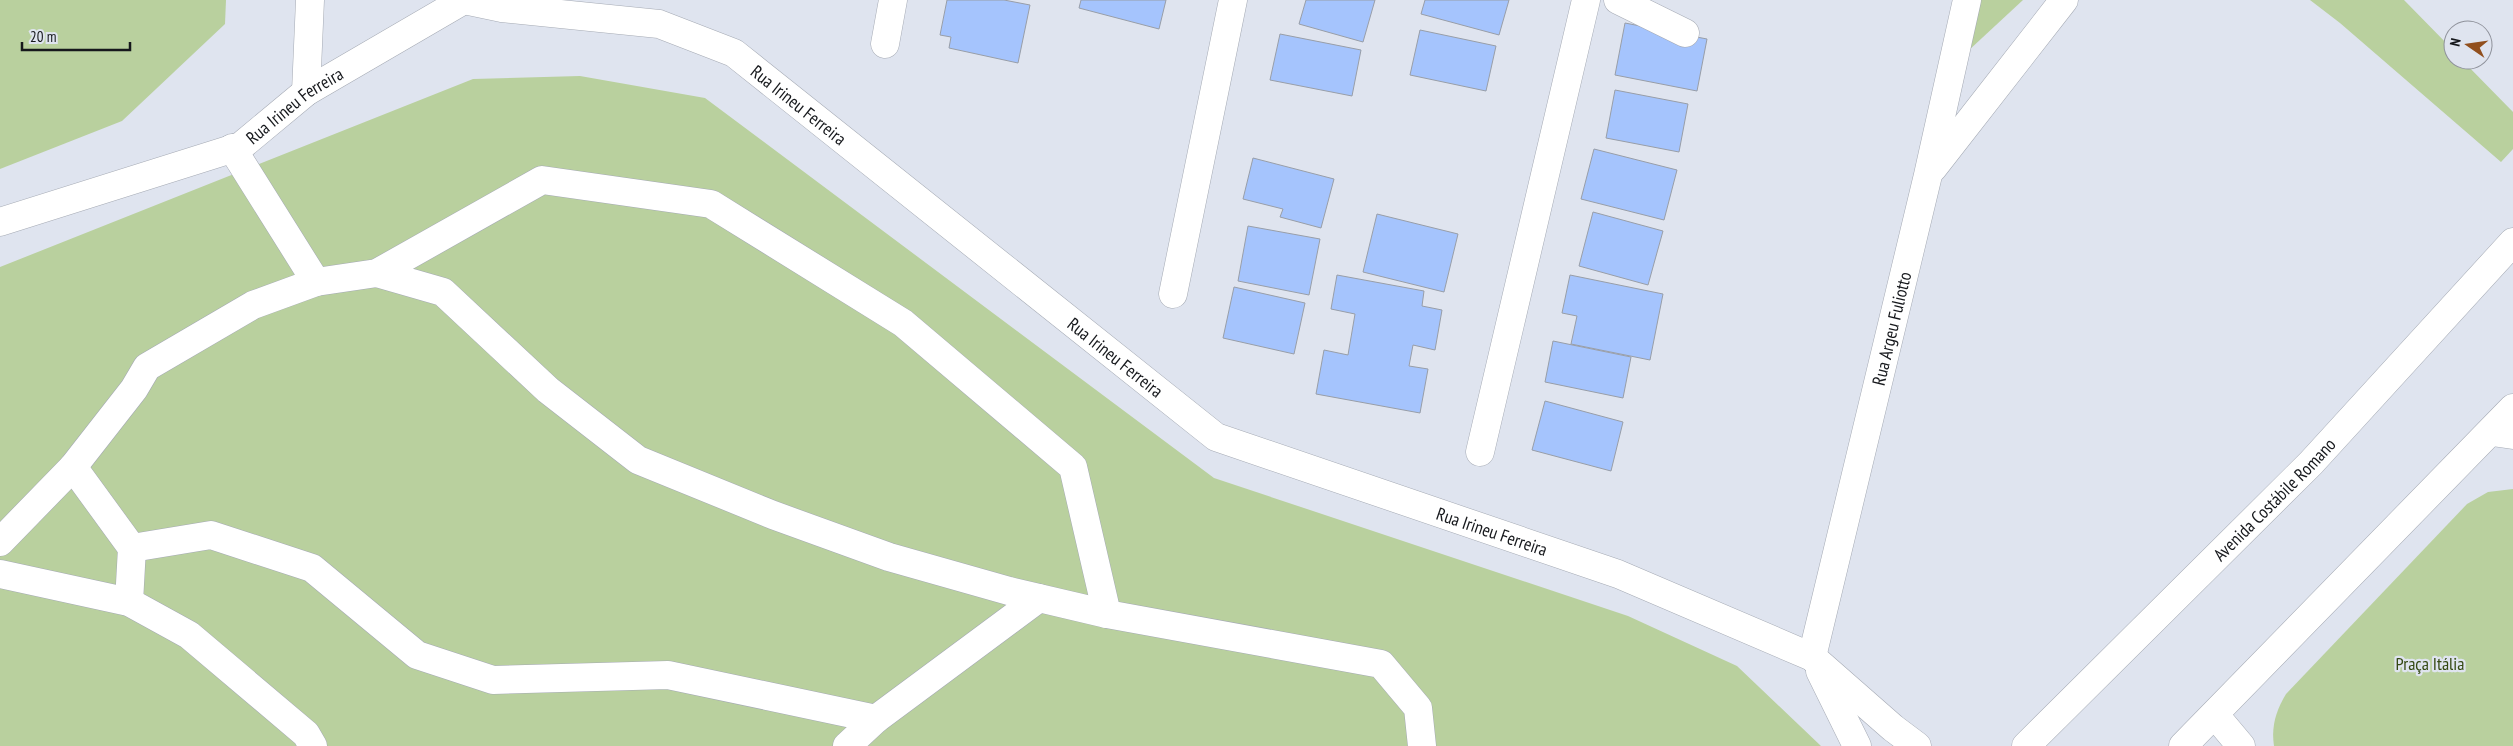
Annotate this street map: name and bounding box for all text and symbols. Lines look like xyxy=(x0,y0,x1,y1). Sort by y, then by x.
scale bar xyxy=(22,20,130,52)
north arrow xyxy=(2443,20,2493,70)
text: 20 m xyxy=(30,27,56,46)
text: N xyxy=(2446,36,2465,48)
street label: Rua Irineu Ferreira xyxy=(746,60,851,150)
street label: Rua Irineu Ferreira xyxy=(241,62,347,149)
street label: Rua Argeu Fuliotto xyxy=(1866,269,1916,387)
street label: Rua Irineu Ferreira xyxy=(1063,312,1168,402)
street label: Avenida Costábile Romano xyxy=(2208,433,2340,565)
street label: Rua Irineu Ferreira xyxy=(1434,502,1551,561)
park label: Praça Itália xyxy=(2396,652,2464,675)

